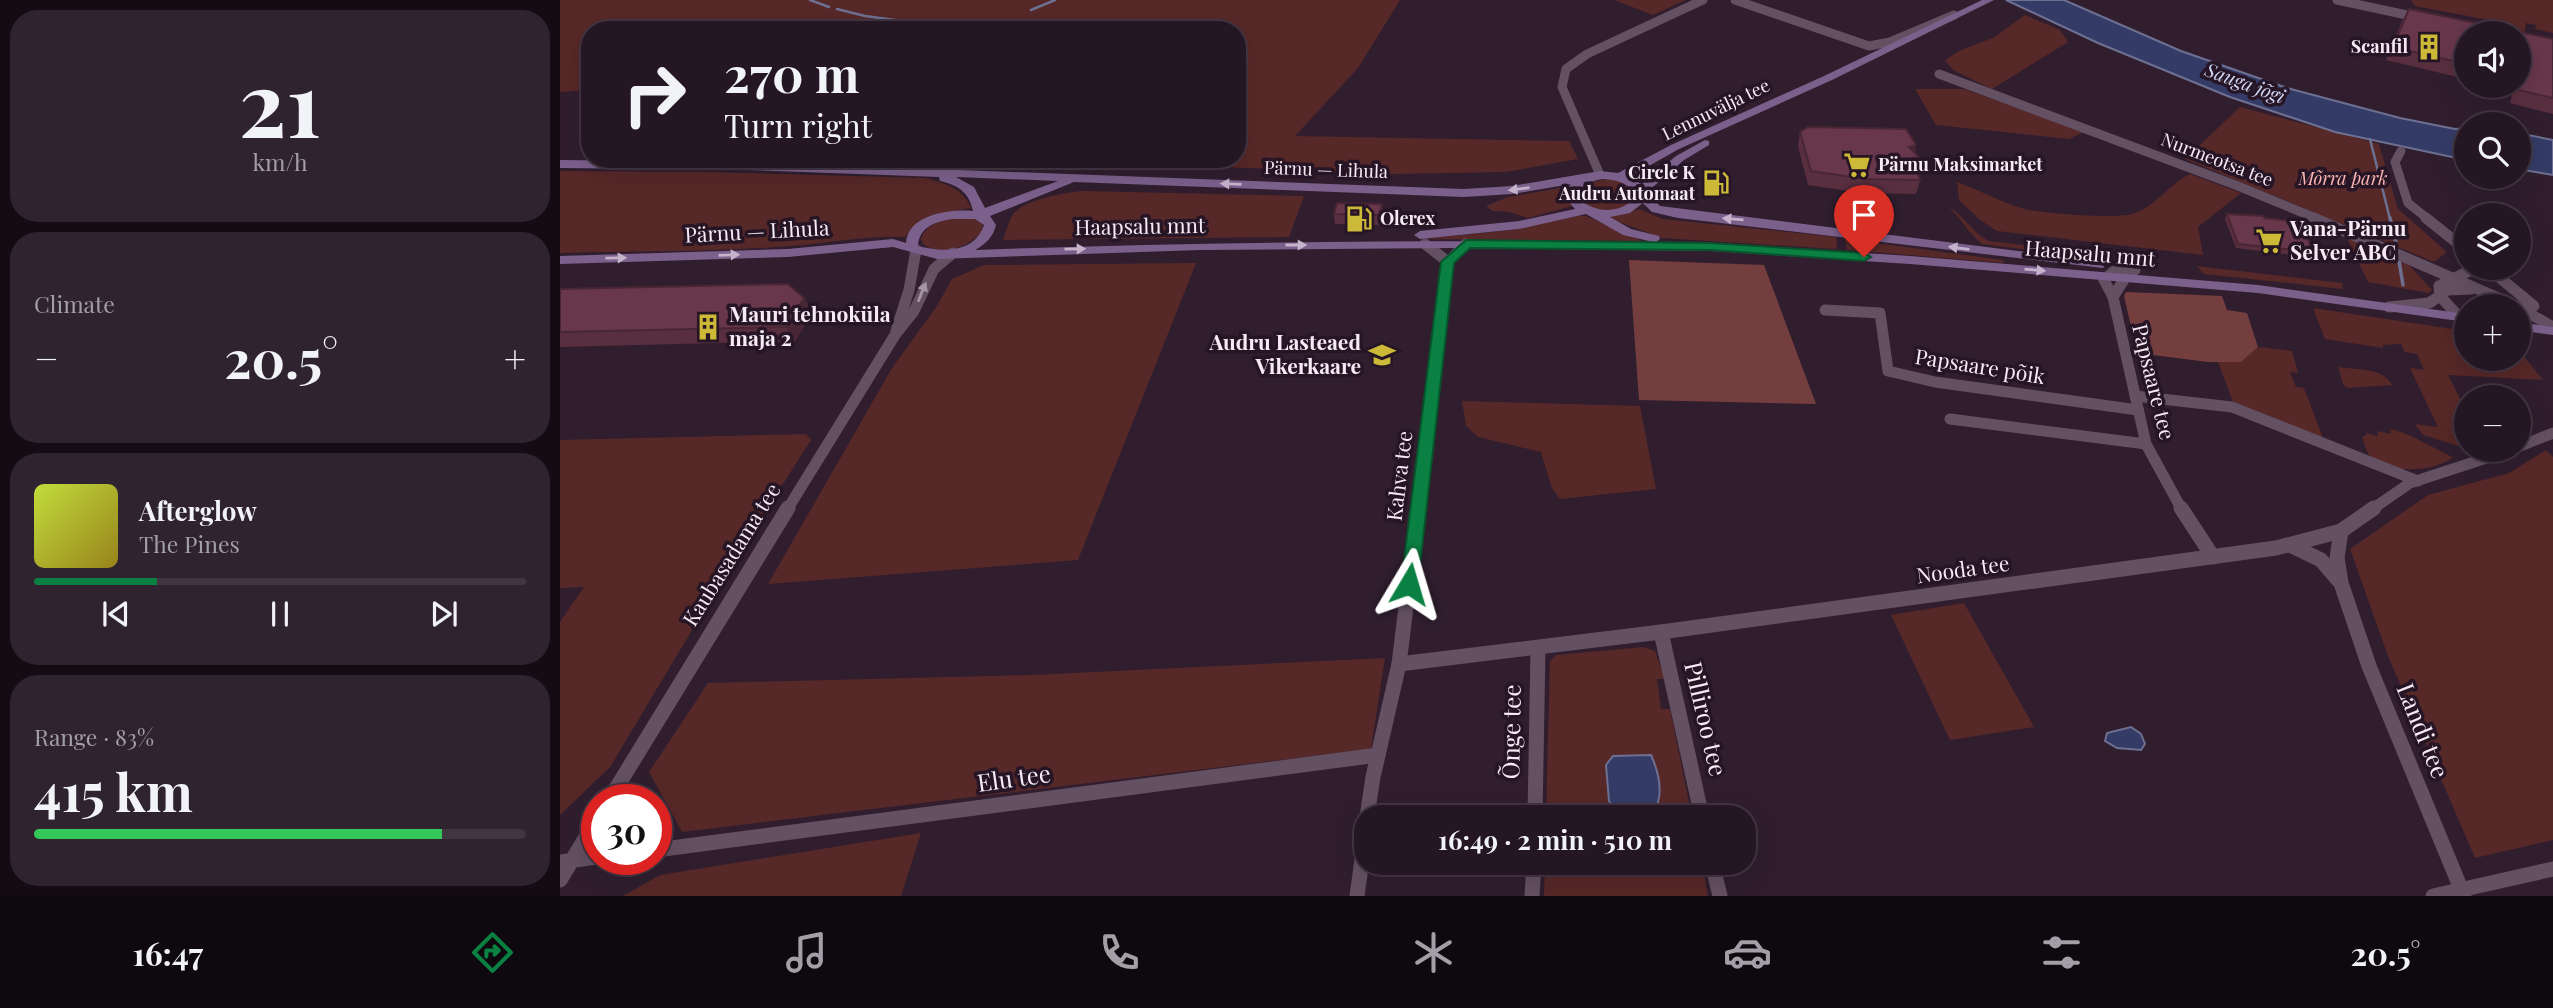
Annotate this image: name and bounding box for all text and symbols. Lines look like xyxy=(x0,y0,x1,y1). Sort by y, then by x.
map controls xyxy=(2454,21,2531,462)
button: sound xyxy=(2454,21,2531,98)
building icon: Scanfil xyxy=(2414,32,2444,62)
place label: Scanfil xyxy=(2351,34,2408,58)
text: 21 xyxy=(239,40,321,161)
text: 270 m xyxy=(724,40,859,105)
icon: right xyxy=(609,49,700,140)
water label: Sauga jõgi xyxy=(2201,55,2290,109)
street label: Lennuvälja tee xyxy=(1658,73,1773,145)
text: Turn right xyxy=(724,103,872,146)
button: search xyxy=(2454,112,2531,189)
street label: Nurmeotsa tee xyxy=(2158,127,2277,191)
text: km/h xyxy=(252,146,308,177)
supermarket icon: Pärnu Maksimarket xyxy=(1842,150,1872,180)
place label: Pärnu Maksimarket xyxy=(1878,152,2043,176)
street label: Pärnu — Lihula xyxy=(1264,155,1388,183)
place label: Circle K Audru Automaat xyxy=(1558,160,1696,205)
park label: Mõrra park xyxy=(2297,166,2388,190)
fuel station icon: Circle K Audru Automaat xyxy=(1701,168,1731,198)
one-way arrow xyxy=(1220,179,1242,190)
one-way arrow xyxy=(1508,184,1530,195)
pin xyxy=(1834,185,1894,257)
icon: arrive xyxy=(1845,196,1883,234)
button: layers xyxy=(2454,203,2531,280)
fuel station icon: Olerex xyxy=(1344,204,1374,234)
place label: Olerex xyxy=(1380,206,1435,230)
street label: Haapsalu mnt xyxy=(1074,210,1206,240)
street label: Pärnu — Lihula xyxy=(684,212,830,248)
one-way arrow xyxy=(1722,213,1744,224)
place label: Vana-Pärnu Selver ABC xyxy=(2289,213,2407,265)
supermarket icon: Vana-Pärnu Selver ABC xyxy=(2254,226,2284,256)
street label: Haapsalu mnt xyxy=(2024,232,2157,272)
one-way arrow xyxy=(1286,239,1308,251)
one-way arrow xyxy=(1947,242,1969,253)
one-way arrow xyxy=(1065,243,1087,255)
one-way arrow xyxy=(719,250,741,261)
one-way arrow xyxy=(605,253,627,264)
one-way arrow xyxy=(2024,265,2046,276)
one-way arrow xyxy=(917,282,928,303)
text: Climate xyxy=(34,288,115,319)
button: + xyxy=(2454,294,2531,371)
place label: Mauri tehnoküla maja 2 xyxy=(729,299,891,351)
building icon: Mauri tehnoküla maja 2 xyxy=(693,312,723,342)
street label: Papsaare tee xyxy=(2127,321,2183,442)
text: 20.5° xyxy=(224,323,338,392)
place label: Audru Lasteaed Vikerkaare xyxy=(1209,327,1361,379)
text: − xyxy=(34,332,59,383)
text: + xyxy=(504,332,526,383)
school or university icon: Audru Lasteaed Vikerkaare xyxy=(1367,340,1397,370)
street label: Papsaare põik xyxy=(1913,341,2048,389)
button: − xyxy=(2454,385,2531,462)
street label: Kahva tee xyxy=(1379,429,1417,522)
street label: Kaubasadama tee xyxy=(675,477,786,631)
text: Afterglow xyxy=(139,493,257,528)
text: The Pines xyxy=(139,528,240,559)
position arrow xyxy=(1372,547,1446,621)
street label: Nooda tee xyxy=(1914,548,2011,588)
icon: previous xyxy=(97,595,135,633)
icon: pause xyxy=(261,595,299,633)
icon: next xyxy=(425,595,463,633)
street label: Pilliroo tee xyxy=(1678,658,1736,779)
street label: Landi tee xyxy=(2390,678,2457,783)
street label: Õnge tee xyxy=(1493,684,1527,780)
text: Range · 83% xyxy=(34,721,154,752)
text: 415 km xyxy=(34,756,193,825)
street label: Elu tee xyxy=(975,756,1053,798)
speed limit sign: 30 xyxy=(581,784,672,875)
text: 16:49 · 2 min · 510 m xyxy=(1438,822,1672,857)
icon: directions xyxy=(468,928,517,977)
icon: music xyxy=(782,928,831,977)
icon: phone xyxy=(1095,928,1144,977)
icon: climate xyxy=(1409,928,1458,977)
icon: car xyxy=(1723,928,1772,977)
icon: filters xyxy=(2037,928,2086,977)
text: 16:47 xyxy=(132,931,203,974)
text: 20.5° xyxy=(2350,931,2421,974)

